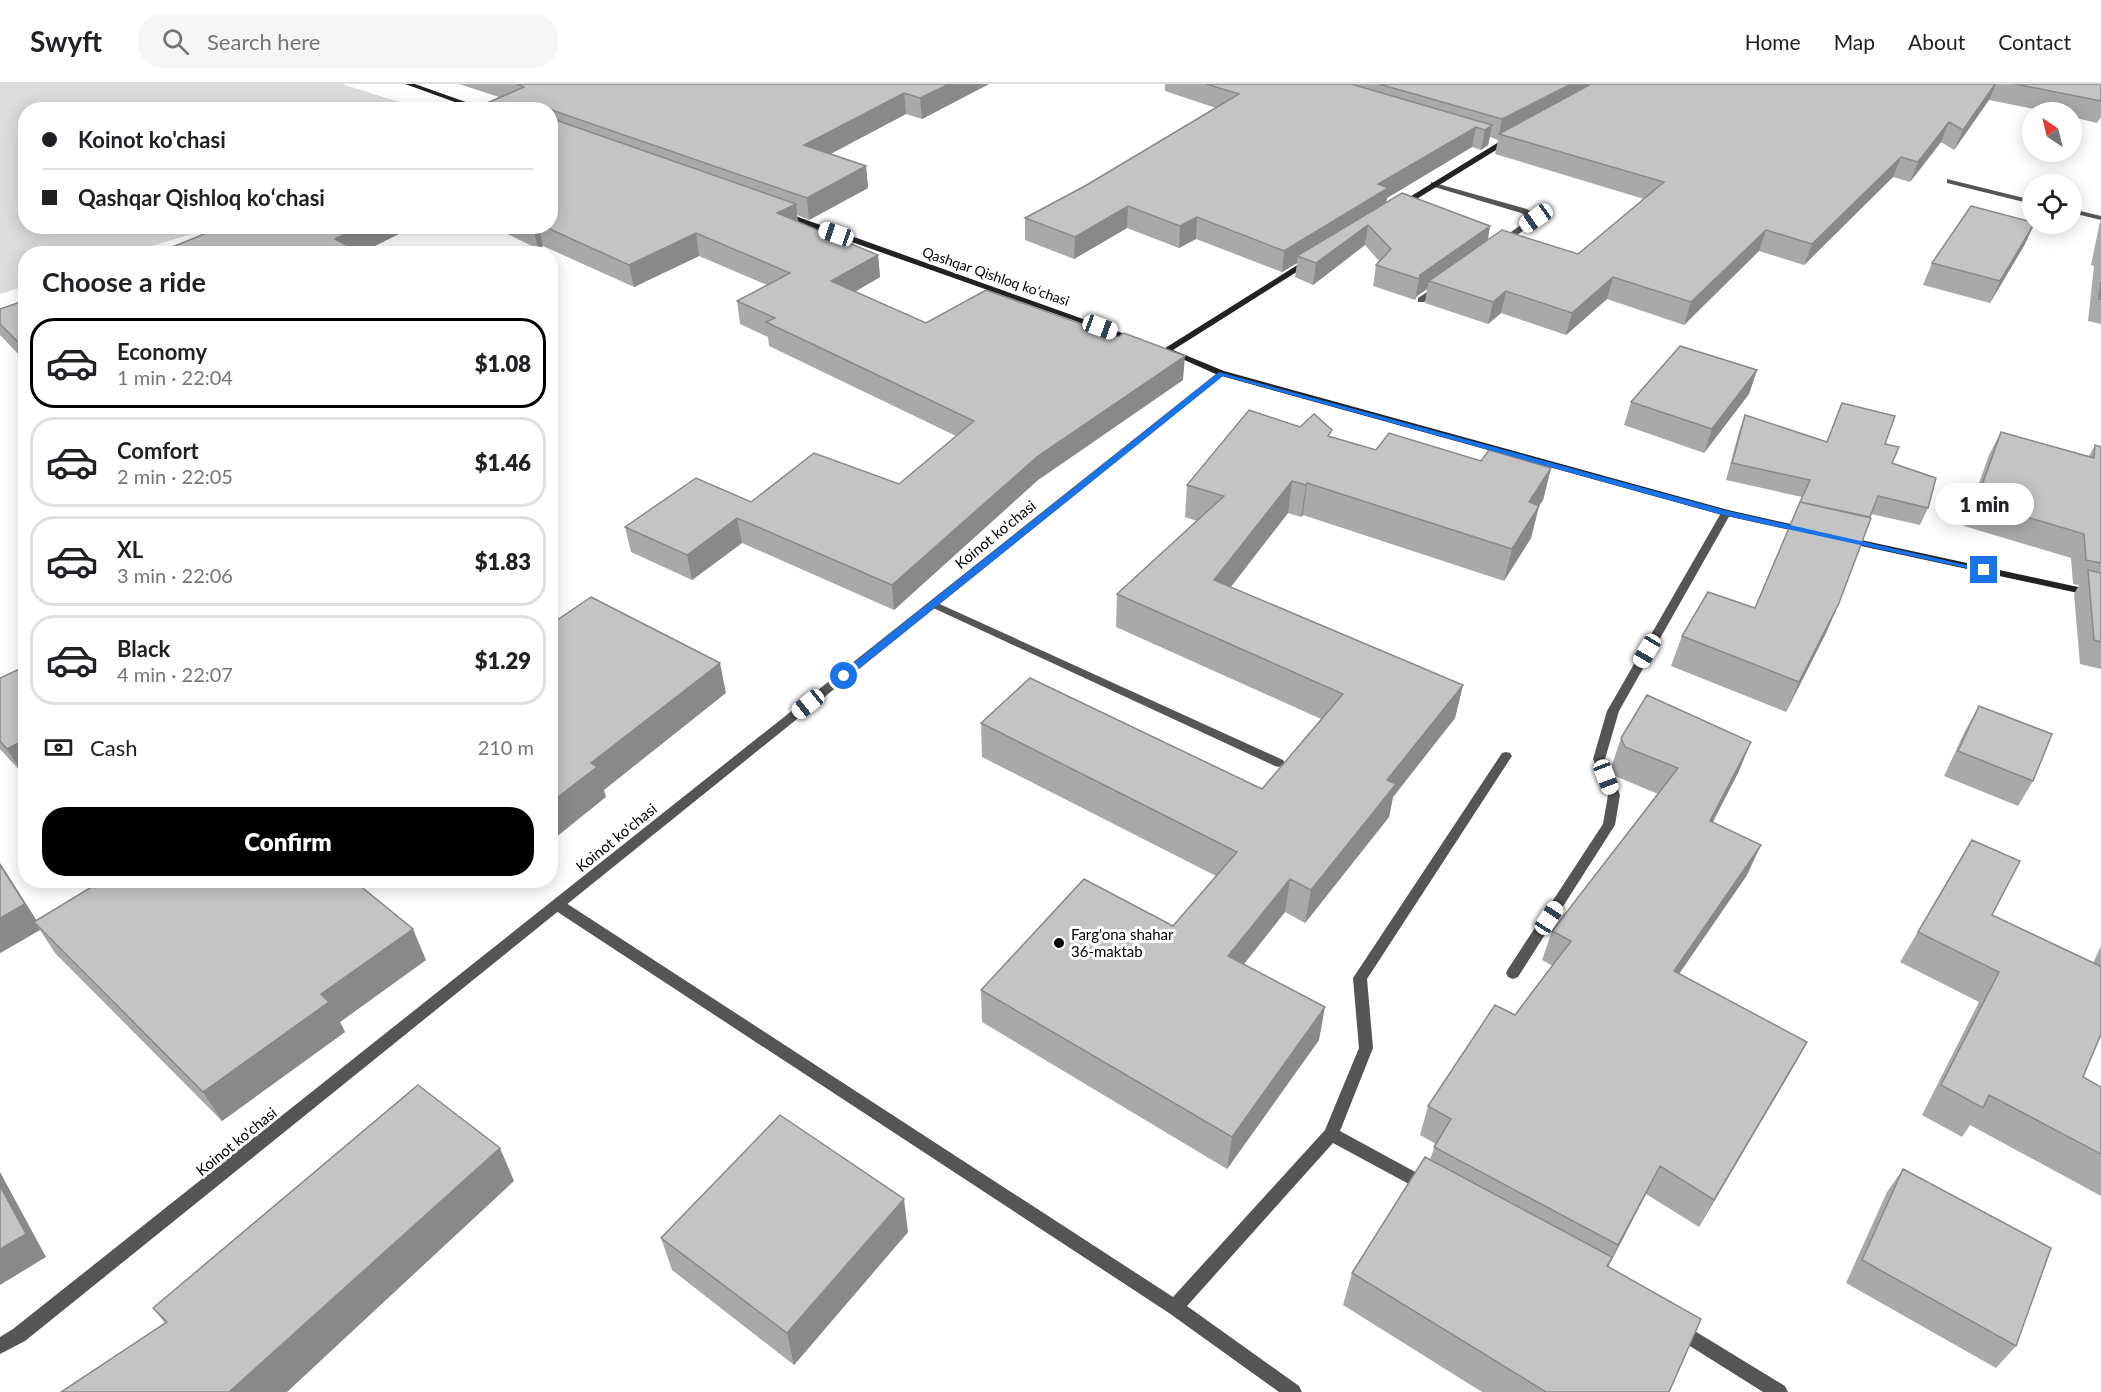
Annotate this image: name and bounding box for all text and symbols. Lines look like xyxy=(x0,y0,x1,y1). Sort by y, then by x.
search box xyxy=(138,14,558,68)
text: Swyft xyxy=(30,24,102,58)
icon: search xyxy=(159,25,192,58)
text: Search here xyxy=(207,28,320,55)
text: Home xyxy=(1745,29,1801,54)
text: Map xyxy=(1834,29,1875,54)
text: About xyxy=(1908,29,1965,54)
text: Contact xyxy=(1998,29,2071,54)
north arrow xyxy=(2022,102,2082,162)
map controls xyxy=(2022,102,2082,234)
text: Koinot ko'chasi xyxy=(78,126,226,153)
button: locate xyxy=(2022,174,2082,234)
text: Qashqar Qishloq koʻchasi xyxy=(78,184,325,211)
car xyxy=(1516,200,1556,236)
car xyxy=(816,220,856,248)
street label: Qashqar Qishloq koʻchasi xyxy=(920,243,1072,309)
text: Choose a ride xyxy=(42,265,206,298)
car xyxy=(1080,312,1120,342)
icon: car xyxy=(45,336,99,390)
text: Economy xyxy=(117,338,207,365)
text: $1.08 xyxy=(475,350,531,377)
text: 1 min · 22:04 xyxy=(117,365,233,389)
icon: car xyxy=(45,435,99,489)
text: Comfort xyxy=(117,437,199,464)
text: $1.46 xyxy=(475,449,531,476)
text: 2 min · 22:05 xyxy=(117,464,233,488)
callout: 1 min xyxy=(1934,483,2034,525)
text: 1 min xyxy=(1960,492,2009,516)
street label: Koinot ko'chasi xyxy=(951,496,1039,572)
icon: car xyxy=(45,534,99,588)
text: XL xyxy=(117,536,143,563)
text: $1.83 xyxy=(475,548,531,575)
route end xyxy=(1970,556,1997,583)
text: 3 min · 22:06 xyxy=(117,563,233,587)
car xyxy=(1630,631,1664,671)
icon: car xyxy=(45,633,99,687)
text: Black xyxy=(117,635,170,662)
text: $1.29 xyxy=(475,647,531,674)
text: 4 min · 22:07 xyxy=(117,662,233,686)
route start xyxy=(830,662,857,689)
car xyxy=(788,686,828,722)
icon: cash xyxy=(42,731,75,764)
text: Cash xyxy=(90,734,137,761)
text: 210 m xyxy=(478,735,534,759)
car xyxy=(1591,757,1621,797)
street label: Koinot ko'chasi xyxy=(572,799,660,875)
button: Confirm xyxy=(42,807,534,876)
car xyxy=(1532,898,1566,938)
place label: Farg'ona shahar 36-maktab xyxy=(1071,925,1174,960)
marker: Farg'ona shahar 36-maktab xyxy=(1052,936,1066,950)
street label: Koinot ko'chasi xyxy=(192,1103,280,1179)

